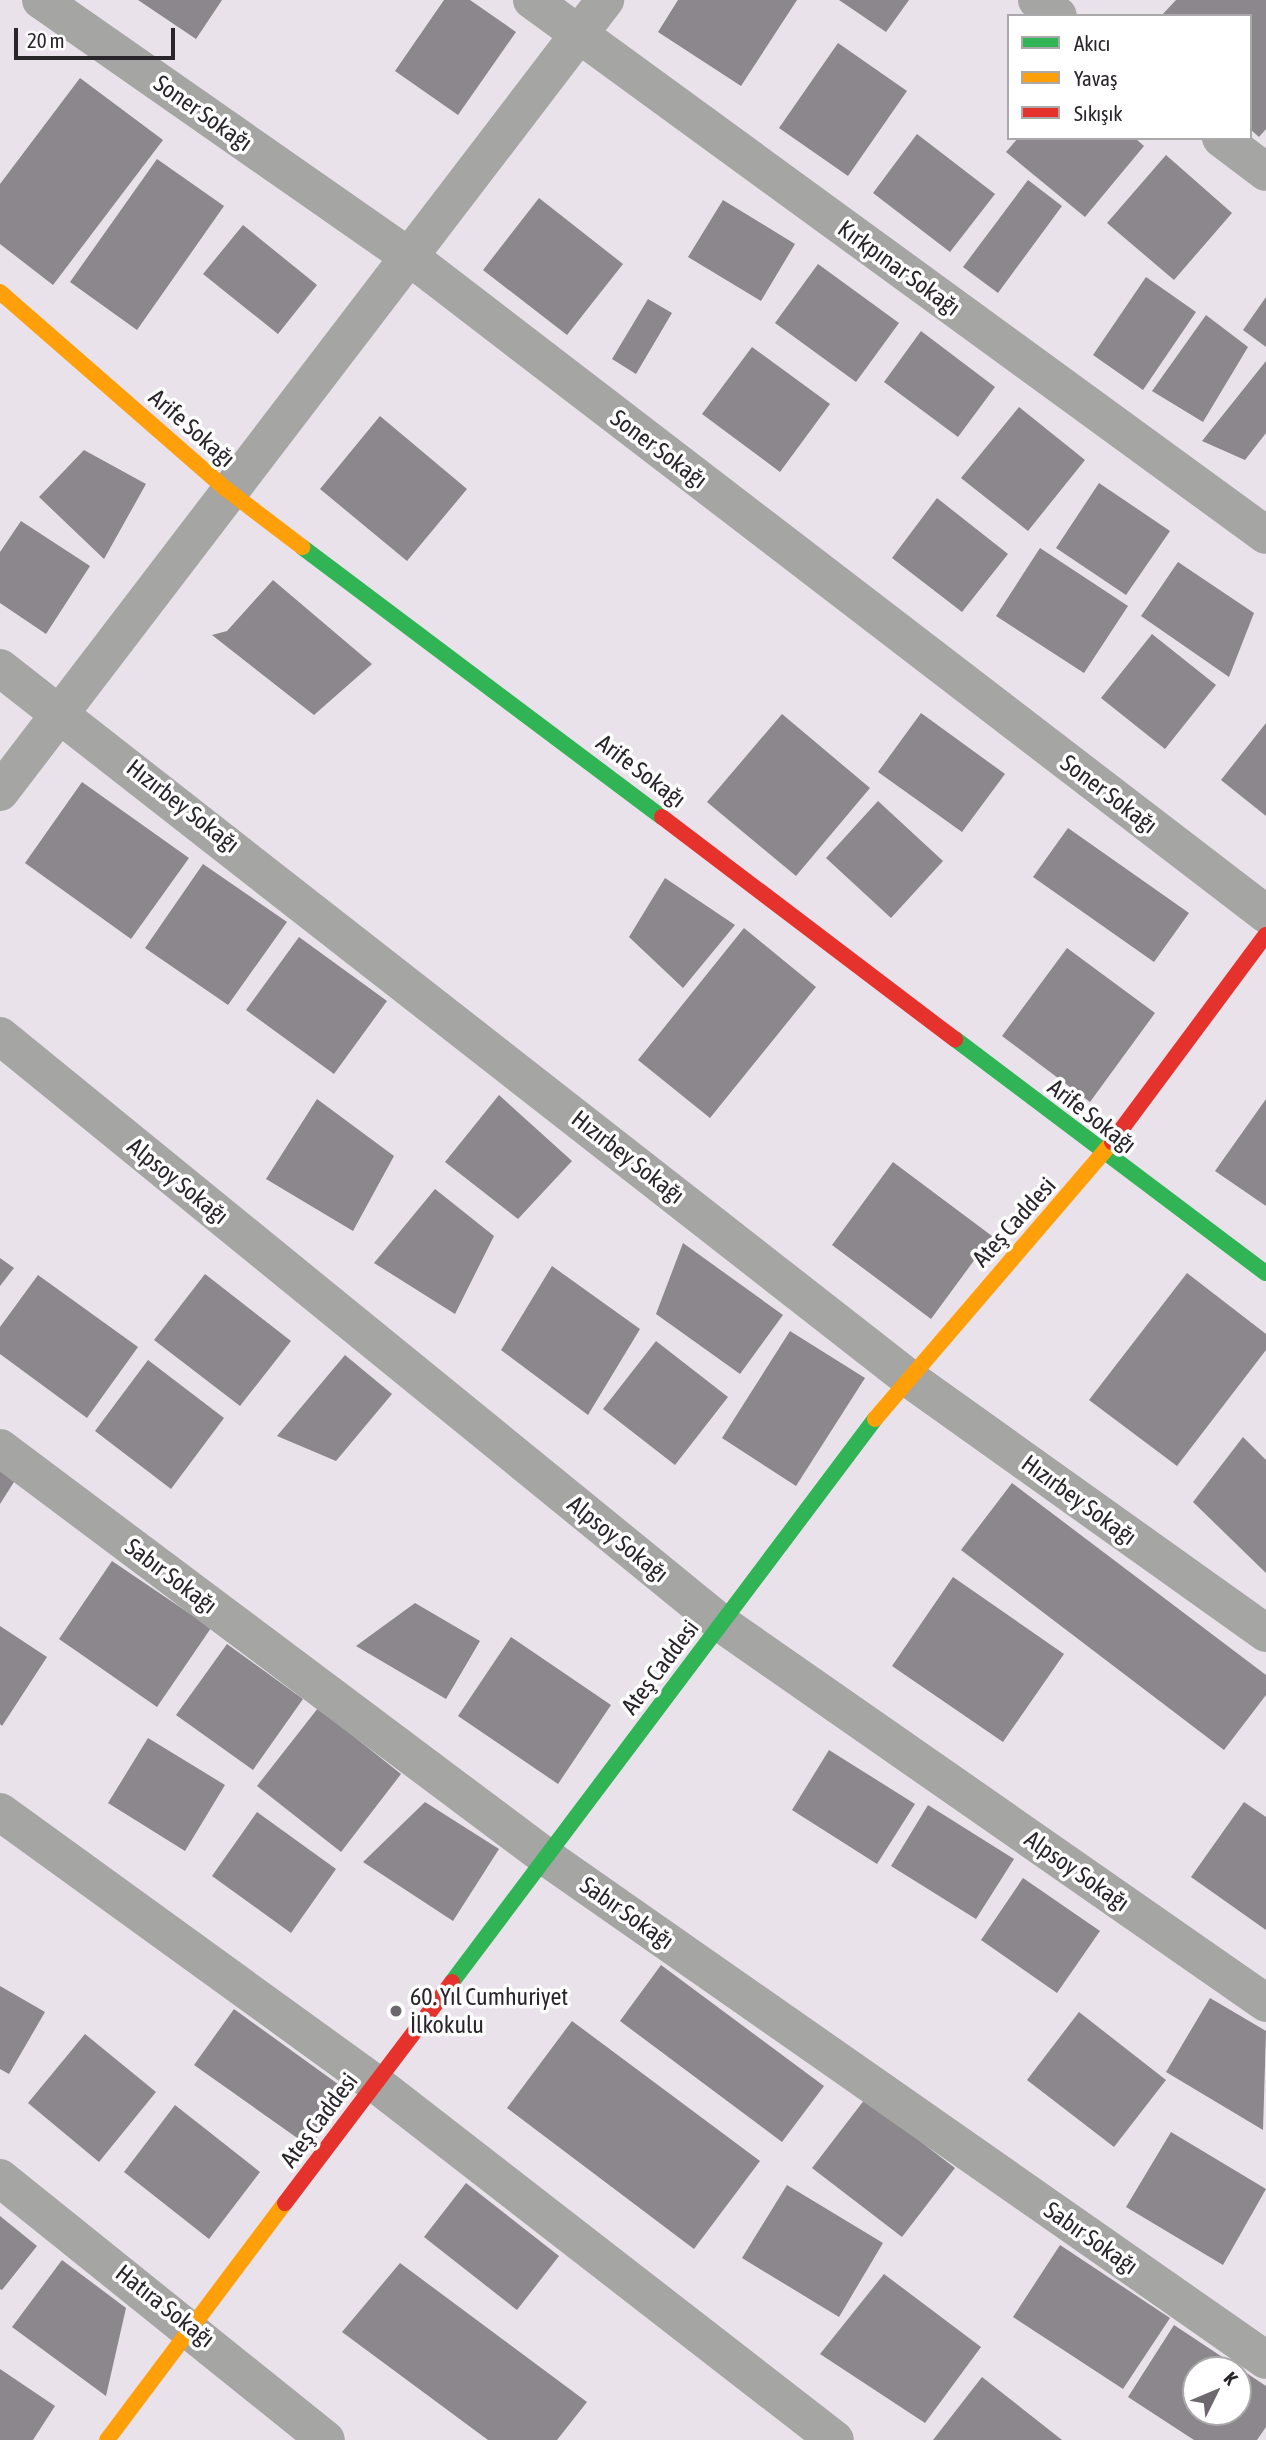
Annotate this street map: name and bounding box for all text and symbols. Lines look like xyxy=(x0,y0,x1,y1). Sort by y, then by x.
scale bar xyxy=(18,14,178,58)
legend xyxy=(1007,14,1252,140)
text: 20 m xyxy=(27,28,65,52)
text: Akıcı xyxy=(1074,31,1110,55)
text: Yavaş xyxy=(1074,66,1117,90)
street label: Soner Sokağı xyxy=(148,69,258,157)
text: Sıkışık xyxy=(1074,101,1123,125)
street label: Kırkpınar Sokağı xyxy=(832,214,966,322)
street label: Arife Sokağı xyxy=(143,383,241,473)
street label: Soner Sokağı xyxy=(605,403,713,495)
street label: Arife Sokağı xyxy=(591,728,691,814)
street label: Soner Sokağı xyxy=(1055,748,1163,840)
street label: Hızırbey Sokağı xyxy=(121,753,245,859)
street label: Arife Sokağı xyxy=(1042,1073,1142,1159)
street label: Hızırbey Sokağı xyxy=(566,1104,690,1210)
street label: Alpsoy Sokağı xyxy=(122,1132,234,1230)
street label: Ateş Caddesi xyxy=(966,1171,1062,1273)
street label: Hızırbey Sokağı xyxy=(1016,1449,1142,1551)
street label: Alpsoy Sokağı xyxy=(562,1490,674,1588)
street label: Sabır Sokağı xyxy=(119,1532,223,1620)
street label: Ateş Caddesi xyxy=(615,1614,705,1720)
street label: Alpsoy Sokağı xyxy=(1019,1824,1135,1918)
street label: Sabır Sokağı xyxy=(575,1870,679,1956)
place label: 60. Yıl Cumhuriyet İlkokulu xyxy=(410,1983,568,2039)
marker: 60. Yıl Cumhuriyet İlkokulu xyxy=(388,2003,404,2019)
street label: Ateş Caddesi xyxy=(274,2067,364,2173)
street label: Sabır Sokağı xyxy=(1039,2195,1143,2281)
street label: Hatıra Sokağı xyxy=(110,2258,220,2354)
north arrow xyxy=(1182,2356,1252,2426)
text: K xyxy=(1220,2367,1242,2389)

